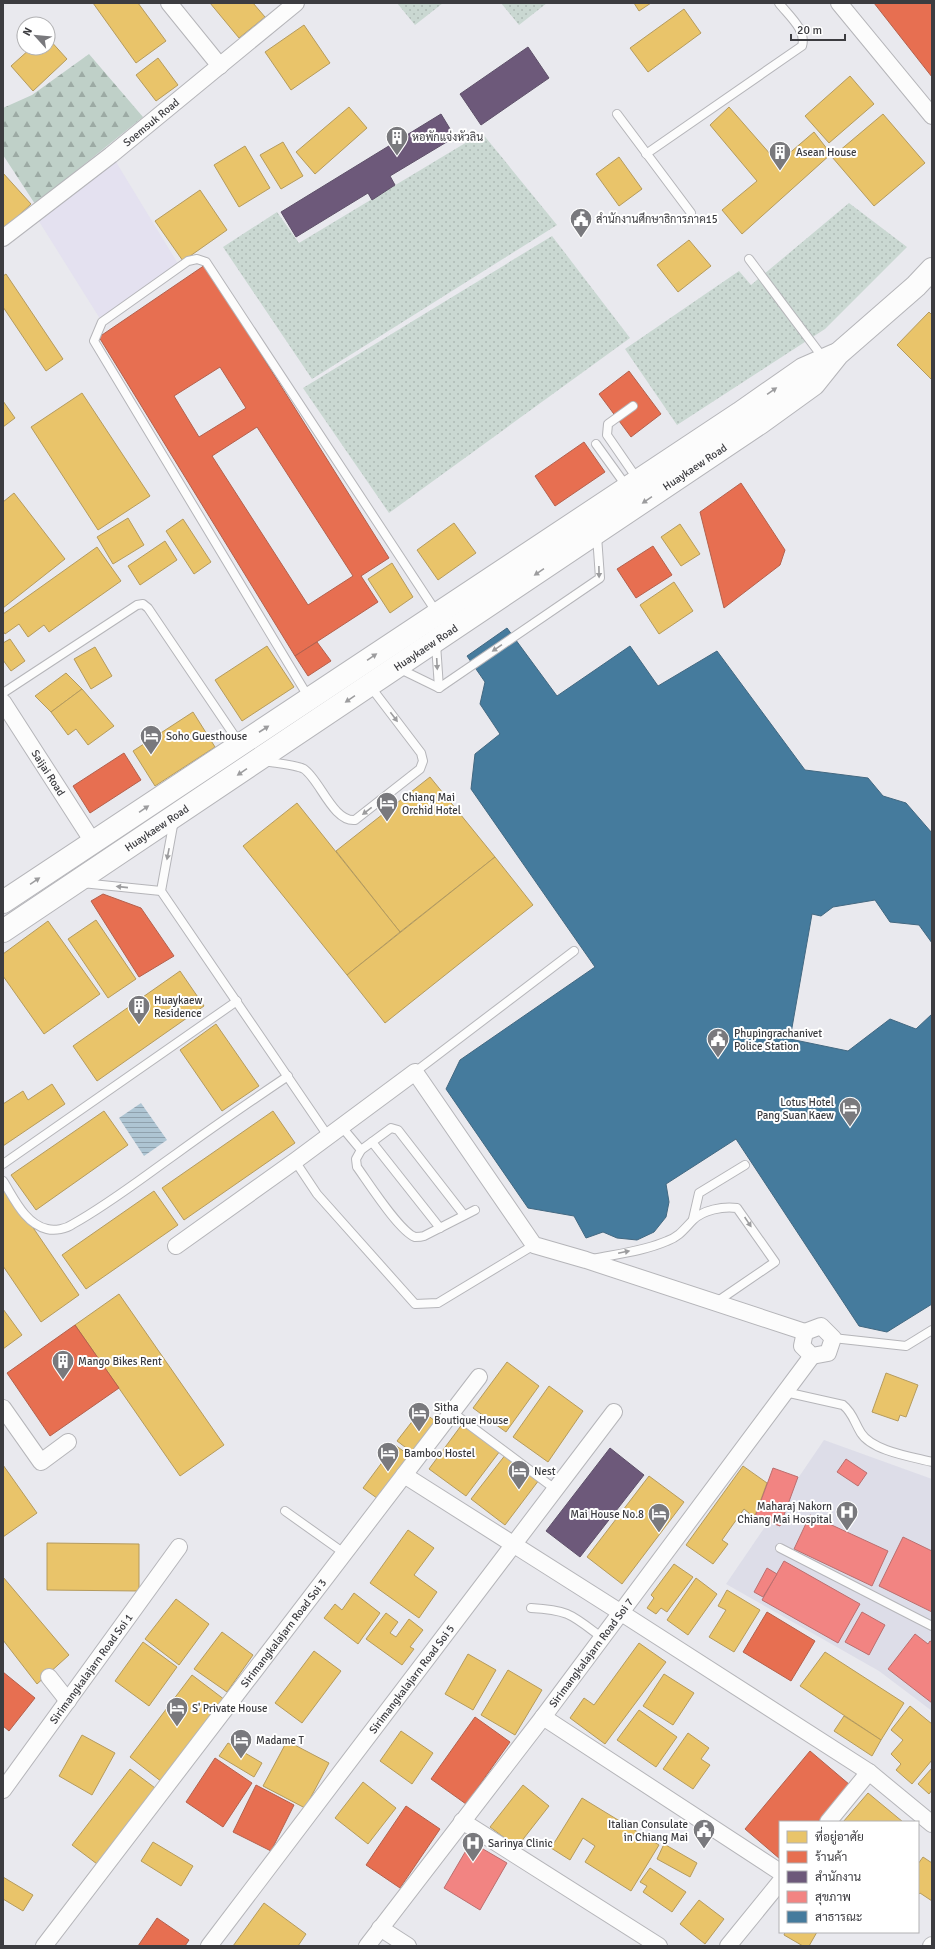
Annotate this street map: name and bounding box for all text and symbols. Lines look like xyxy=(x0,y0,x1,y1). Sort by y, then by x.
north arrow xyxy=(16,16,56,56)
scale bar xyxy=(791,16,845,42)
text: 20 m xyxy=(797,23,822,38)
text: N xyxy=(20,25,35,38)
street label: Soemsuk Road xyxy=(120,95,182,149)
building icon: หอพักแจ่งหัวลิน xyxy=(384,124,410,157)
place label: หอพักแจ่งหัวลิน xyxy=(412,130,483,144)
building icon: Asean House xyxy=(767,139,793,172)
place label: Asean House xyxy=(796,146,857,159)
public building icon: สำนักงานศึกษาธิการภาค15 xyxy=(568,206,594,239)
place label: สำนักงานศึกษาธิการภาค15 xyxy=(596,212,718,226)
one-way arrow xyxy=(766,387,777,395)
street label: Huaykaew Road xyxy=(660,441,729,493)
one-way arrow xyxy=(641,496,652,503)
one-way arrow xyxy=(596,566,602,579)
one-way arrow xyxy=(534,568,544,576)
street label: Huaykaew Road xyxy=(391,621,460,674)
one-way arrow xyxy=(492,644,503,652)
one-way arrow xyxy=(366,654,378,661)
one-way arrow xyxy=(434,658,441,670)
one-way arrow xyxy=(344,696,355,703)
one-way arrow xyxy=(389,711,398,722)
hotel icon: Soho Guesthouse xyxy=(138,723,164,756)
one-way arrow xyxy=(259,725,269,733)
place label: Soho Guesthouse xyxy=(166,730,247,743)
street label: Saijai Road xyxy=(29,747,68,798)
one-way arrow xyxy=(237,768,247,776)
hotel icon: Chiang Mai Orchid Hotel xyxy=(374,790,400,823)
place label: Chiang Mai Orchid Hotel xyxy=(402,791,461,817)
street label: Huaykaew Road xyxy=(122,802,191,854)
one-way arrow xyxy=(139,805,149,813)
one-way arrow xyxy=(361,806,372,815)
one-way arrow xyxy=(165,848,171,860)
one-way arrow xyxy=(30,877,41,884)
one-way arrow xyxy=(116,884,128,890)
building icon: Huaykaew Residence xyxy=(126,993,152,1026)
place label: Huaykaew Residence xyxy=(154,994,202,1020)
public building icon: Phupingrachanivet Police Station xyxy=(705,1026,731,1059)
place label: Phupingrachanivet Police Station xyxy=(734,1027,822,1053)
hotel icon: Lotus Hotel Pang Suan Kaew xyxy=(837,1095,863,1128)
place label: Lotus Hotel Pang Suan Kaew xyxy=(757,1096,834,1122)
one-way arrow xyxy=(744,1217,752,1228)
one-way arrow xyxy=(618,1249,630,1255)
building icon: Mango Bikes Rent xyxy=(50,1348,76,1381)
place label: Mango Bikes Rent xyxy=(78,1355,162,1368)
hotel icon: Sitha Boutique House xyxy=(406,1400,432,1433)
place label: Sitha Boutique House xyxy=(434,1401,509,1427)
hotel icon: Bamboo Hostel xyxy=(375,1440,401,1473)
place label: Bamboo Hostel xyxy=(404,1447,475,1460)
hotel icon: Nest xyxy=(506,1458,532,1491)
place label: Nest xyxy=(534,1465,556,1478)
hospital icon: Maharaj Nakorn Chiang Mai Hospital xyxy=(834,1499,860,1532)
place label: Maharaj Nakorn Chiang Mai Hospital xyxy=(737,1500,832,1526)
hotel icon: Mai House No.8 xyxy=(646,1501,672,1534)
place label: Mai House No.8 xyxy=(570,1508,644,1521)
street label: Sirimangkalajarn Road Soi 3 xyxy=(238,1576,329,1690)
street label: Sirimangkalajarn Road Soi 7 xyxy=(546,1596,636,1710)
street label: Sirimangkalajarn Road Soi 1 xyxy=(47,1611,135,1726)
street label: Sirimangkalajarn Road Soi 5 xyxy=(366,1622,457,1736)
hotel icon: S' Private House xyxy=(164,1695,190,1728)
place label: S' Private House xyxy=(192,1702,268,1715)
hotel icon: Madame T xyxy=(228,1727,254,1760)
place label: Madame T xyxy=(256,1734,305,1747)
public building icon: Italian Consulate in Chiang Mai xyxy=(691,1817,717,1850)
place label: Italian Consulate in Chiang Mai xyxy=(608,1818,688,1844)
legend xyxy=(779,1821,919,1933)
text: ที่อยู่อาศัย xyxy=(815,1826,864,1845)
hospital icon: Sarinya Clinic xyxy=(460,1830,486,1863)
place label: Sarinya Clinic xyxy=(488,1837,553,1850)
text: ร้านค้า xyxy=(815,1850,847,1865)
text: สำนักงาน xyxy=(815,1870,862,1885)
text: สุขภาพ xyxy=(815,1890,851,1906)
text: สาธารณะ xyxy=(815,1910,862,1925)

